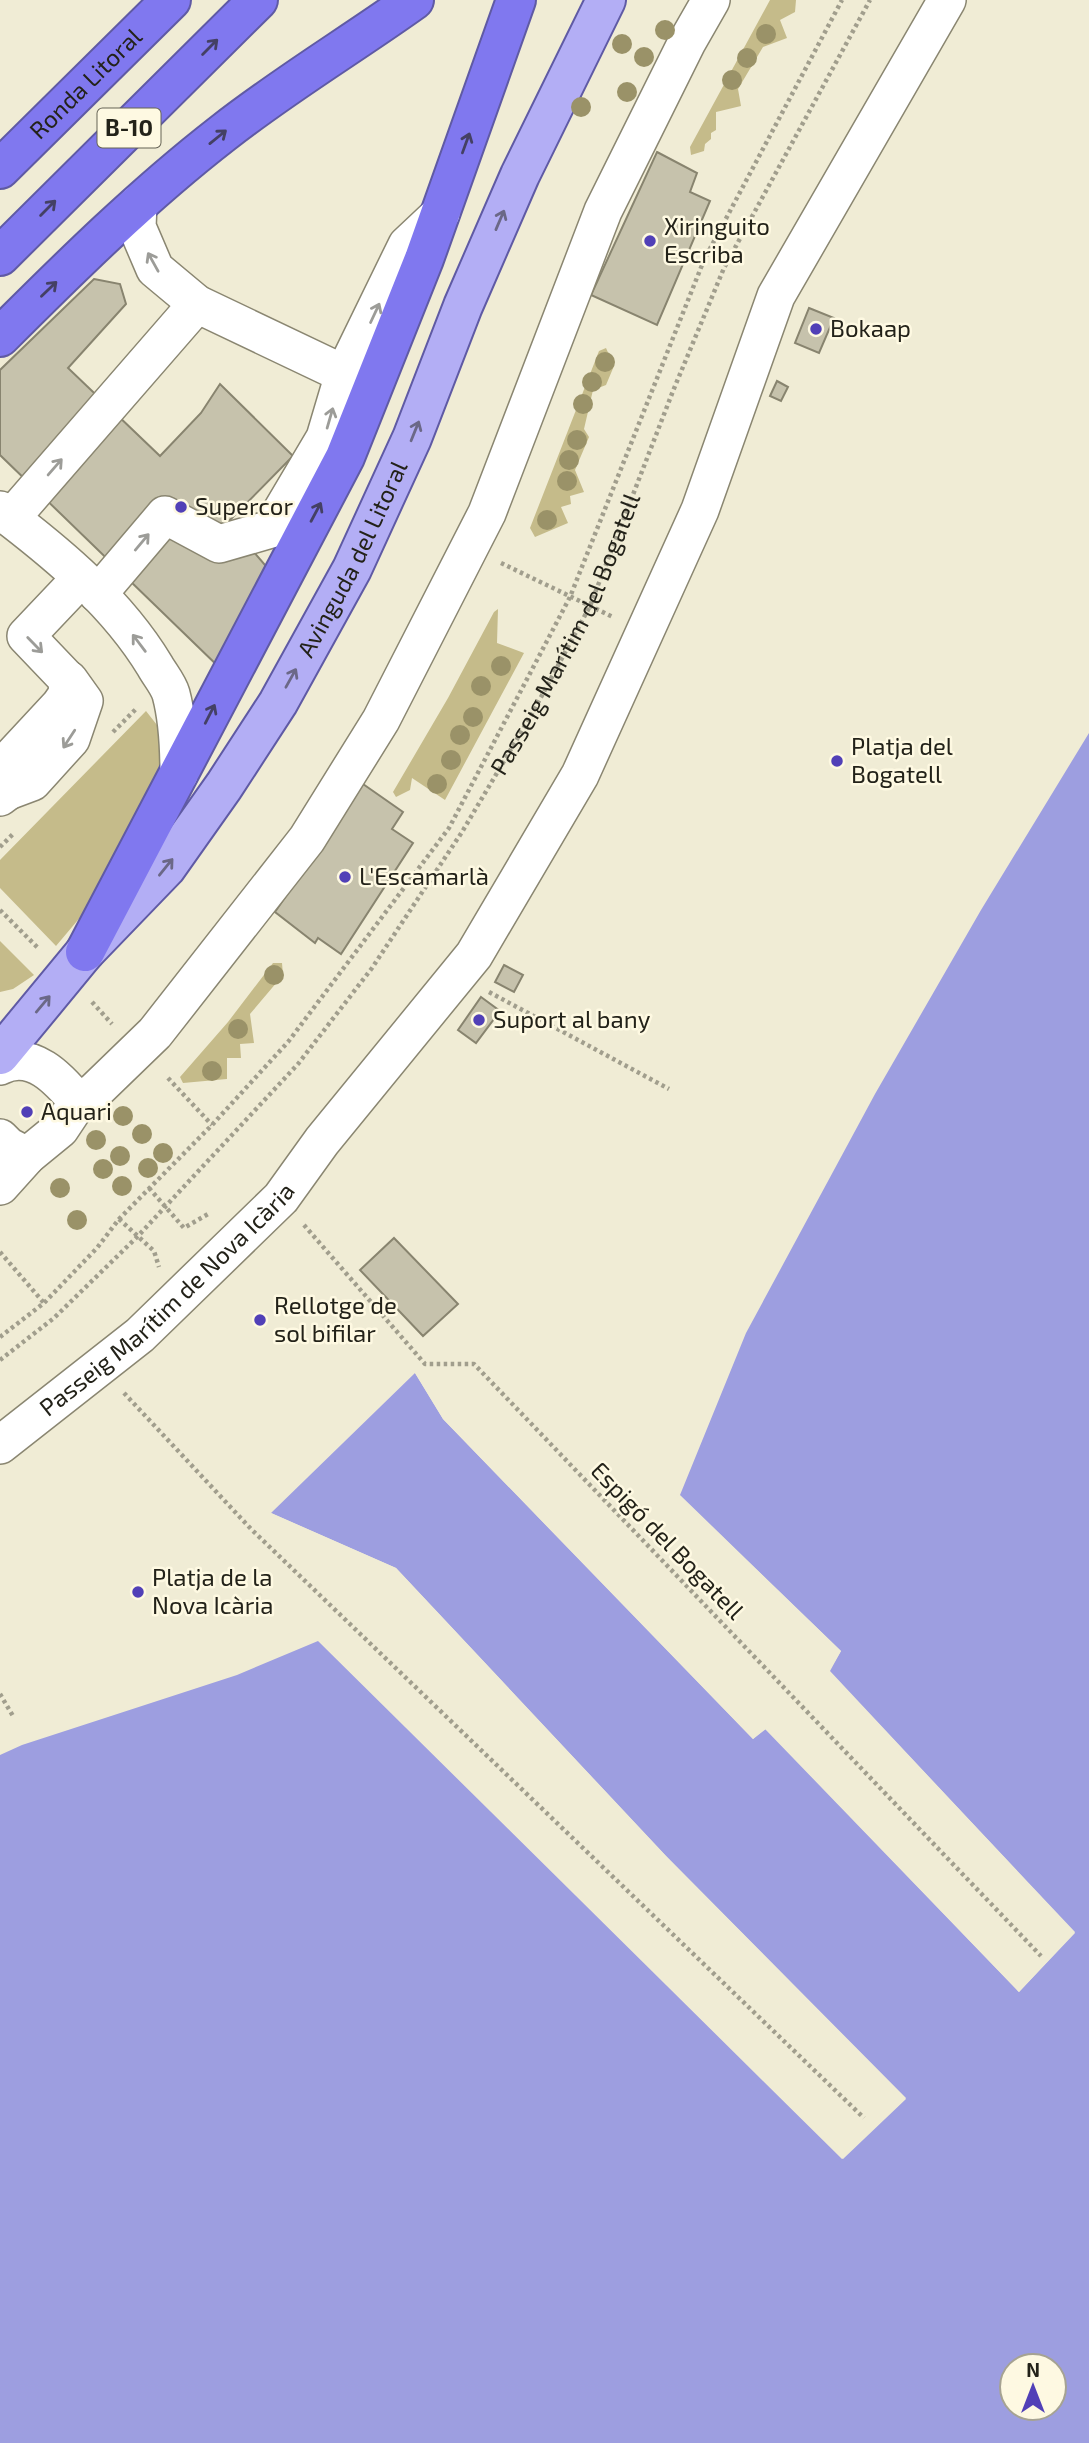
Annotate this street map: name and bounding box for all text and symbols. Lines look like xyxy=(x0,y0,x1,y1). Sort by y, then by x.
street label: Ronda Litoral xyxy=(23,21,147,144)
one-way arrow xyxy=(201,39,218,56)
road number: B-10 xyxy=(97,108,160,148)
one-way arrow xyxy=(208,130,226,145)
one-way arrow xyxy=(460,132,473,154)
one-way arrow xyxy=(40,199,57,216)
one-way arrow xyxy=(495,210,508,231)
place label: Xiringuito Escriba xyxy=(664,211,770,268)
marker: Xiringuito Escriba xyxy=(642,233,658,249)
one-way arrow xyxy=(146,252,160,272)
one-way arrow xyxy=(40,281,57,298)
one-way arrow xyxy=(369,303,382,325)
place label: Bokaap xyxy=(830,313,911,342)
marker: Bokaap xyxy=(808,321,824,337)
one-way arrow xyxy=(325,408,338,430)
one-way arrow xyxy=(410,421,423,442)
street label: Avinguda del Litoral xyxy=(290,456,413,662)
one-way arrow xyxy=(47,458,63,476)
street label: Passeig Marítim del Bogatell xyxy=(483,489,645,779)
place label: Supercor xyxy=(195,491,293,520)
marker: Supercor xyxy=(173,499,189,515)
one-way arrow xyxy=(309,503,323,523)
one-way arrow xyxy=(134,533,150,551)
one-way arrow xyxy=(132,634,147,652)
one-way arrow xyxy=(26,637,43,654)
one-way arrow xyxy=(285,668,298,689)
one-way arrow xyxy=(204,704,218,725)
one-way arrow xyxy=(61,729,76,748)
place label: Platja del Bogatell xyxy=(851,731,953,788)
marker: Platja del Bogatell xyxy=(829,753,845,769)
one-way arrow xyxy=(158,859,173,877)
place label: L'Escamarlà xyxy=(359,861,489,890)
marker: L'Escamarlà xyxy=(337,869,353,885)
one-way arrow xyxy=(35,995,51,1013)
place label: Suport al bany xyxy=(493,1004,651,1033)
marker: Suport al bany xyxy=(471,1012,487,1028)
place label: Aquari xyxy=(41,1096,112,1125)
marker: Aquari xyxy=(19,1104,35,1120)
street label: Passeig Marítim de Nova Icària xyxy=(33,1177,300,1421)
place label: Rellotge de sol bifilar xyxy=(274,1290,397,1347)
marker: Rellotge de sol bifilar xyxy=(252,1312,268,1328)
street label: Espigó del Bogatell xyxy=(586,1455,751,1625)
place label: Platja de la Nova Icària xyxy=(152,1562,274,1619)
marker: Platja de la Nova Icària xyxy=(130,1584,146,1600)
north arrow xyxy=(998,2352,1068,2422)
text: N xyxy=(1026,2358,1040,2381)

